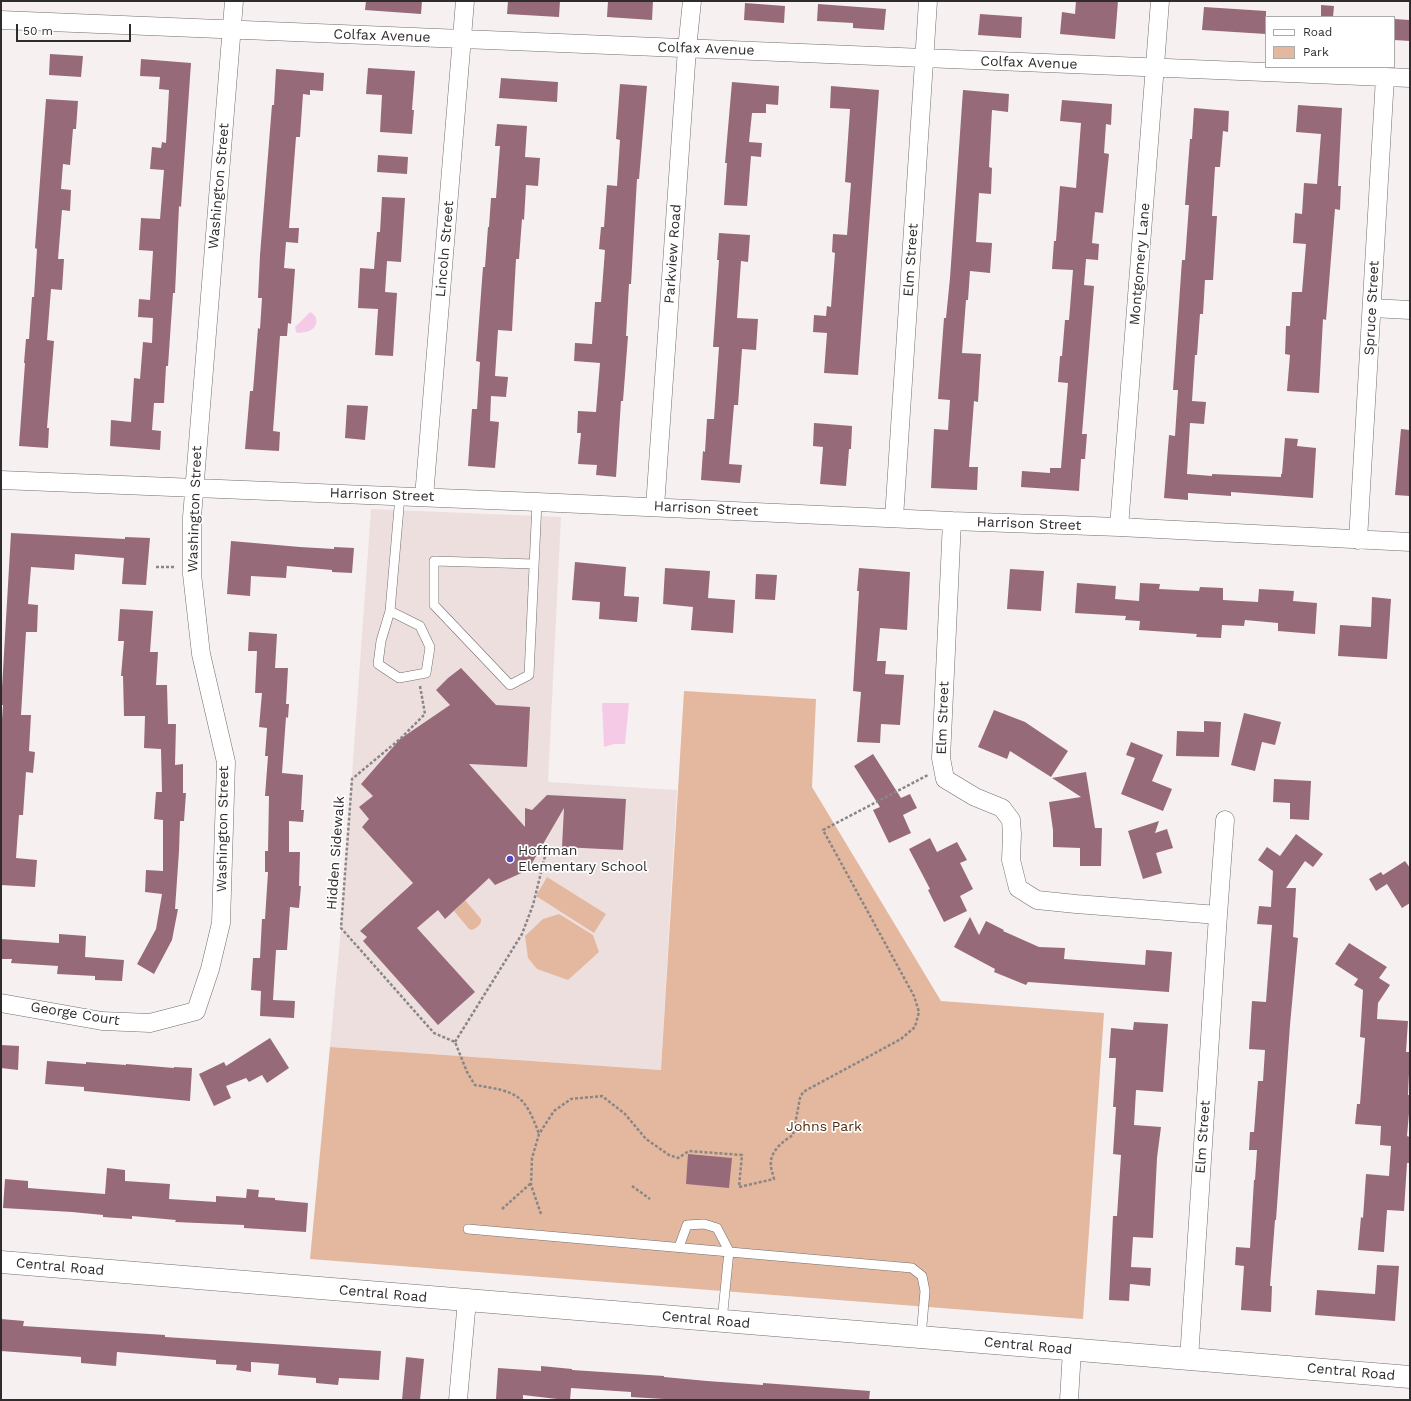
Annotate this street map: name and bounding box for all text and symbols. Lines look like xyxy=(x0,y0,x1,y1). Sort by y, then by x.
scale bar xyxy=(18,16,133,42)
legend xyxy=(1265,16,1395,68)
text: 50 m xyxy=(23,24,53,38)
text: Road xyxy=(1303,25,1332,39)
street label: Colfax Avenue xyxy=(333,26,431,46)
street label: Colfax Avenue xyxy=(657,39,755,59)
text: Park xyxy=(1303,45,1329,59)
street label: Colfax Avenue xyxy=(980,53,1078,73)
street label: Washington Street xyxy=(205,122,233,250)
street label: Lincoln Street xyxy=(432,200,458,298)
street label: Montgomery Lane xyxy=(1126,202,1154,326)
street label: Parkview Road xyxy=(661,204,685,304)
street label: Elm Street xyxy=(900,223,922,297)
street label: Spruce Street xyxy=(1361,260,1383,356)
street label: Washington Street xyxy=(184,445,206,573)
street label: Harrison Street xyxy=(329,485,435,505)
street label: Harrison Street xyxy=(653,498,759,520)
street label: Harrison Street xyxy=(976,514,1082,534)
street label: Elm Street xyxy=(933,681,953,755)
street label: Washington Street xyxy=(213,766,233,892)
street label: Hidden Sidewalk xyxy=(324,796,348,910)
place label: Hoffman Elementary School xyxy=(518,843,647,876)
marker: Hoffman Elementary School xyxy=(505,854,515,864)
street label: George Court xyxy=(29,999,121,1029)
street label: Elm Street xyxy=(1192,1100,1214,1174)
park label: Johns Park xyxy=(786,1119,862,1135)
street label: Central Road xyxy=(15,1255,105,1279)
street label: Central Road xyxy=(338,1282,428,1306)
street label: Central Road xyxy=(661,1308,751,1332)
street label: Central Road xyxy=(983,1334,1073,1358)
street label: Central Road xyxy=(1306,1360,1396,1384)

